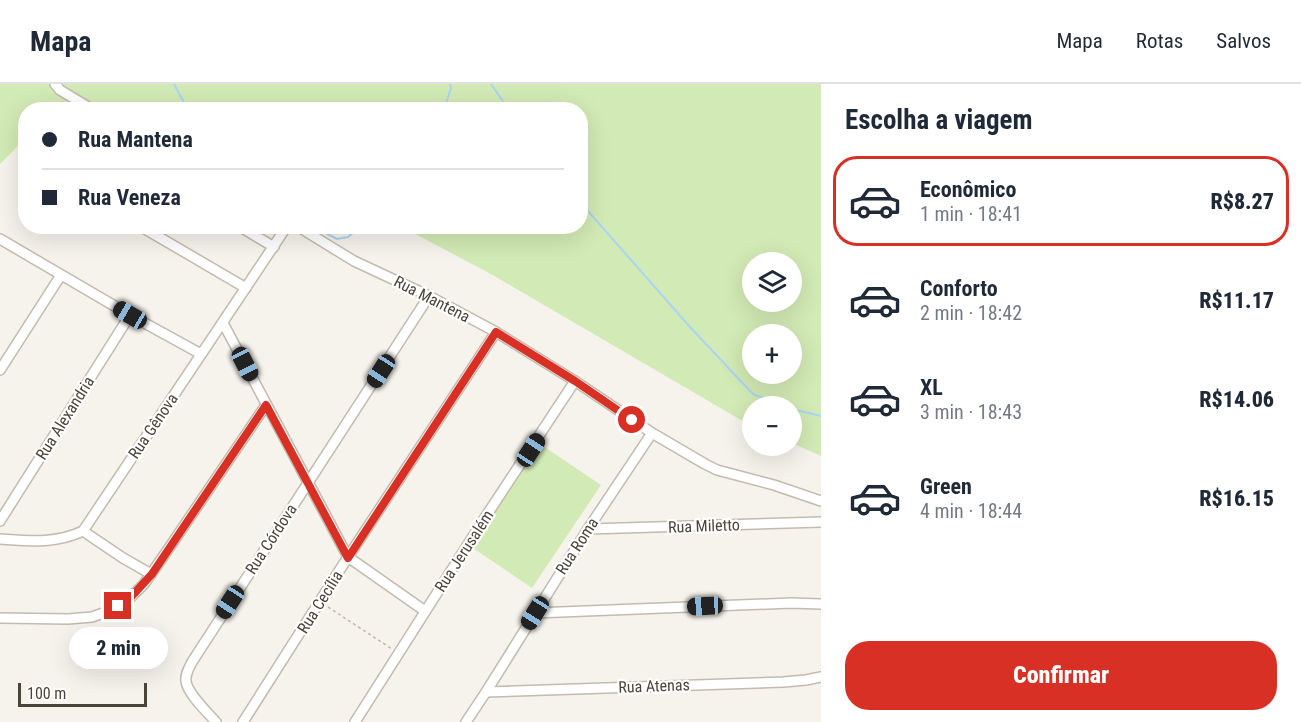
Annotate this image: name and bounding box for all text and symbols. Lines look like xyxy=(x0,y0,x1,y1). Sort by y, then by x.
text: Mapa xyxy=(30,25,91,58)
text: Mapa xyxy=(1056,29,1103,53)
text: Rotas xyxy=(1136,29,1183,53)
text: Salvos xyxy=(1216,29,1271,53)
text: Escolha a viagem xyxy=(845,104,1033,136)
text: Rua Mantena xyxy=(78,127,193,152)
icon: car xyxy=(848,174,902,228)
text: Econômico xyxy=(920,177,1016,202)
text: Rua Veneza xyxy=(78,185,181,210)
text: R$8.27 xyxy=(1210,189,1274,214)
text: 1 min · 18:41 xyxy=(920,202,1022,226)
map controls xyxy=(742,252,802,456)
button: layers xyxy=(742,252,802,312)
street label: Rua Mantena xyxy=(391,272,473,326)
icon: car xyxy=(848,273,902,327)
text: Conforto xyxy=(920,276,998,301)
text: R$11.17 xyxy=(1199,288,1274,313)
car xyxy=(110,298,150,332)
text: 2 min · 18:42 xyxy=(920,301,1022,325)
button: + xyxy=(742,324,802,384)
car xyxy=(229,344,261,384)
car xyxy=(364,351,398,391)
icon: car xyxy=(848,372,902,426)
street label: Rua Alexandria xyxy=(32,373,98,463)
text: XL xyxy=(920,375,943,400)
text: R$14.06 xyxy=(1199,387,1274,412)
street label: Rua Gênova xyxy=(124,390,182,462)
button: − xyxy=(742,396,802,456)
text: 3 min · 18:43 xyxy=(920,400,1022,424)
route start xyxy=(618,406,645,433)
car xyxy=(514,430,548,470)
icon: car xyxy=(848,471,902,525)
text: Green xyxy=(920,474,972,499)
text: R$16.15 xyxy=(1199,486,1274,511)
text: 4 min · 18:44 xyxy=(920,499,1022,523)
street label: Rua Córdova xyxy=(241,500,301,578)
street label: Rua Jerusalém xyxy=(431,507,497,595)
street label: Rua Roma xyxy=(552,514,602,578)
street label: Rua Miletto xyxy=(668,515,740,537)
street label: Rua Cecília xyxy=(293,567,347,637)
car xyxy=(213,582,247,622)
route end xyxy=(104,592,131,619)
car xyxy=(518,593,552,633)
car xyxy=(687,596,723,616)
callout: 2 min xyxy=(68,627,168,669)
text: 2 min xyxy=(96,636,141,660)
button: Confirmar xyxy=(845,641,1277,710)
street label: Rua Atenas xyxy=(618,675,690,697)
scale bar xyxy=(18,680,147,708)
text: 100 m xyxy=(27,684,66,703)

